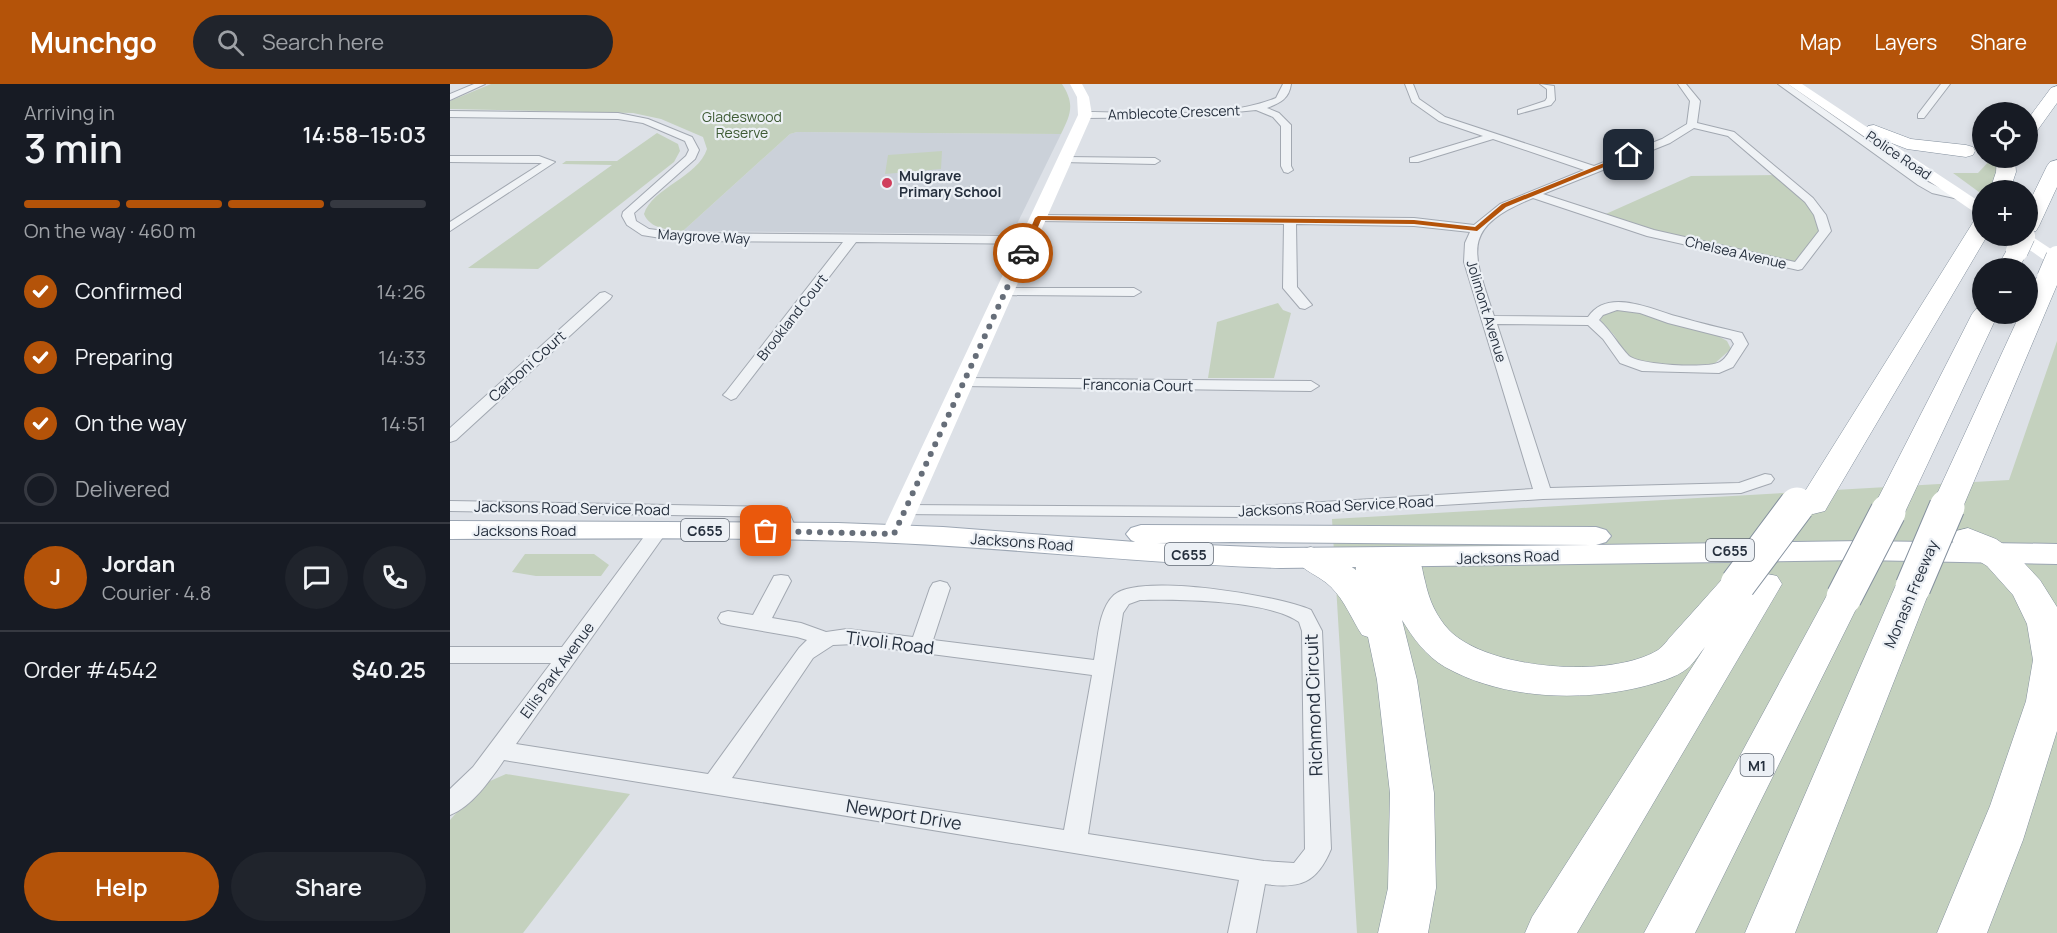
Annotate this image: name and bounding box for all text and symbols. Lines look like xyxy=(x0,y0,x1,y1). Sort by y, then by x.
search box xyxy=(193,15,613,69)
text: Munchgo xyxy=(30,23,157,61)
icon: search xyxy=(214,26,247,59)
text: Search here xyxy=(262,27,384,57)
text: Map xyxy=(1800,28,1841,56)
text: Layers xyxy=(1874,28,1937,56)
text: Share xyxy=(1970,28,2027,56)
text: Arriving in xyxy=(24,99,115,126)
street label: Amblecote Crescent xyxy=(1107,100,1241,124)
map controls xyxy=(1972,102,2038,324)
button: locate xyxy=(1972,102,2038,168)
park label: Gladeswood Reserve xyxy=(702,107,782,142)
text: 14:58–15:03 xyxy=(302,120,426,150)
text: 3 min xyxy=(24,121,123,175)
street label: Police Road xyxy=(1863,126,1935,184)
pin xyxy=(1603,129,1654,180)
icon: home xyxy=(1612,138,1645,171)
place label: Mulgrave Primary School xyxy=(899,166,1001,201)
marker: Mulgrave Primary School xyxy=(880,176,894,190)
button: + xyxy=(1972,180,2038,246)
text: On the way · 460 m xyxy=(24,217,196,244)
courier xyxy=(993,223,1053,283)
street label: Maygrove Way xyxy=(657,224,751,248)
street label: Chelsea Avenue xyxy=(1683,231,1789,273)
icon: car xyxy=(1007,237,1040,270)
street label: Jolimont Avenue xyxy=(1462,258,1512,364)
button: − xyxy=(1972,258,2038,324)
street label: Brookland Court xyxy=(752,270,832,364)
icon: check xyxy=(24,275,57,308)
text: Confirmed xyxy=(75,276,183,306)
text: 14:26 xyxy=(377,278,426,305)
street label: Carboni Court xyxy=(484,326,570,406)
icon: check xyxy=(24,341,57,374)
text: Preparing xyxy=(75,342,173,372)
text: 14:33 xyxy=(378,344,426,371)
street label: Franconia Court xyxy=(1083,374,1193,396)
icon: check xyxy=(24,407,57,440)
text: On the way xyxy=(75,408,187,438)
text: 14:51 xyxy=(381,410,426,437)
text: Delivered xyxy=(75,474,170,504)
street label: Jacksons Road Service Road xyxy=(1238,490,1434,522)
street label: Jacksons Road Service Road xyxy=(474,496,670,520)
pin xyxy=(740,505,791,556)
icon: bag xyxy=(749,514,782,547)
road number: C655 xyxy=(681,519,729,541)
street label: Jacksons Road xyxy=(474,520,576,541)
street label: Jacksons Road xyxy=(970,528,1074,556)
street label: Monash Freeway xyxy=(1879,537,1943,651)
road number: C655 xyxy=(1706,539,1754,561)
road number: C655 xyxy=(1165,543,1213,565)
street label: Jacksons Road xyxy=(1456,545,1560,569)
button: chat xyxy=(285,546,348,609)
button: phone xyxy=(363,546,426,609)
text: Jordan xyxy=(102,549,175,579)
text: J xyxy=(50,562,61,592)
text: Courier · 4.8 xyxy=(102,579,211,606)
street label: Ellis Park Avenue xyxy=(515,617,599,722)
street label: Tivoli Road xyxy=(844,625,936,659)
street label: Richmond Circuit xyxy=(1299,633,1327,777)
text: Order #4542 xyxy=(24,655,157,685)
text: $40.25 xyxy=(352,655,426,685)
road number: M1 xyxy=(1740,754,1774,776)
street label: Newport Drive xyxy=(844,793,964,835)
button: Help xyxy=(24,852,219,921)
button: Share xyxy=(231,852,426,921)

